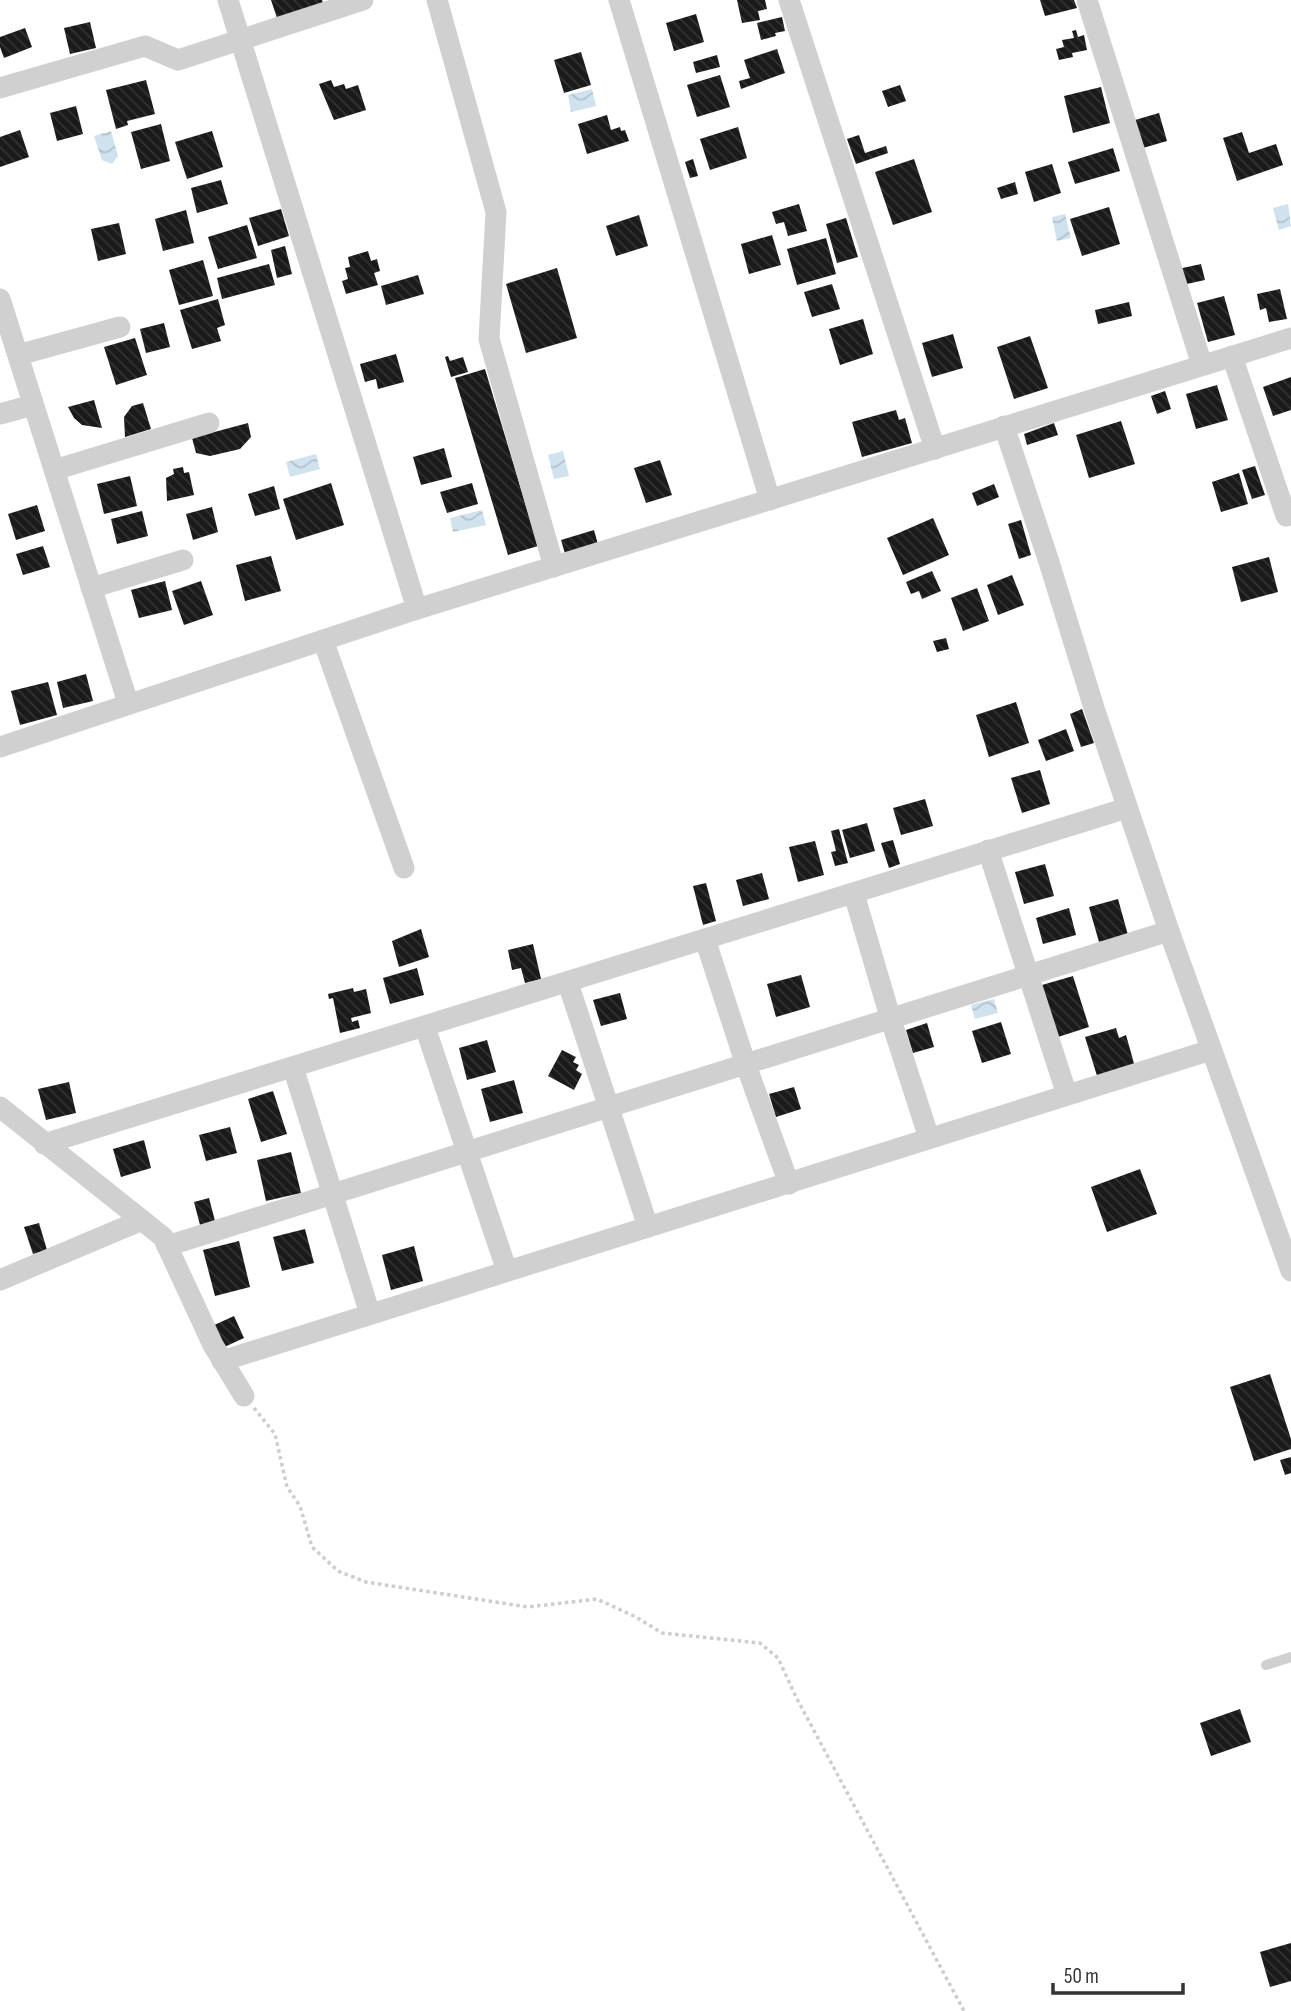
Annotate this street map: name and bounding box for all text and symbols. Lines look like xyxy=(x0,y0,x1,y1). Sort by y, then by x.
scale bar xyxy=(1053,1952,1182,1996)
text: 50 m xyxy=(1064,1964,1099,1989)

